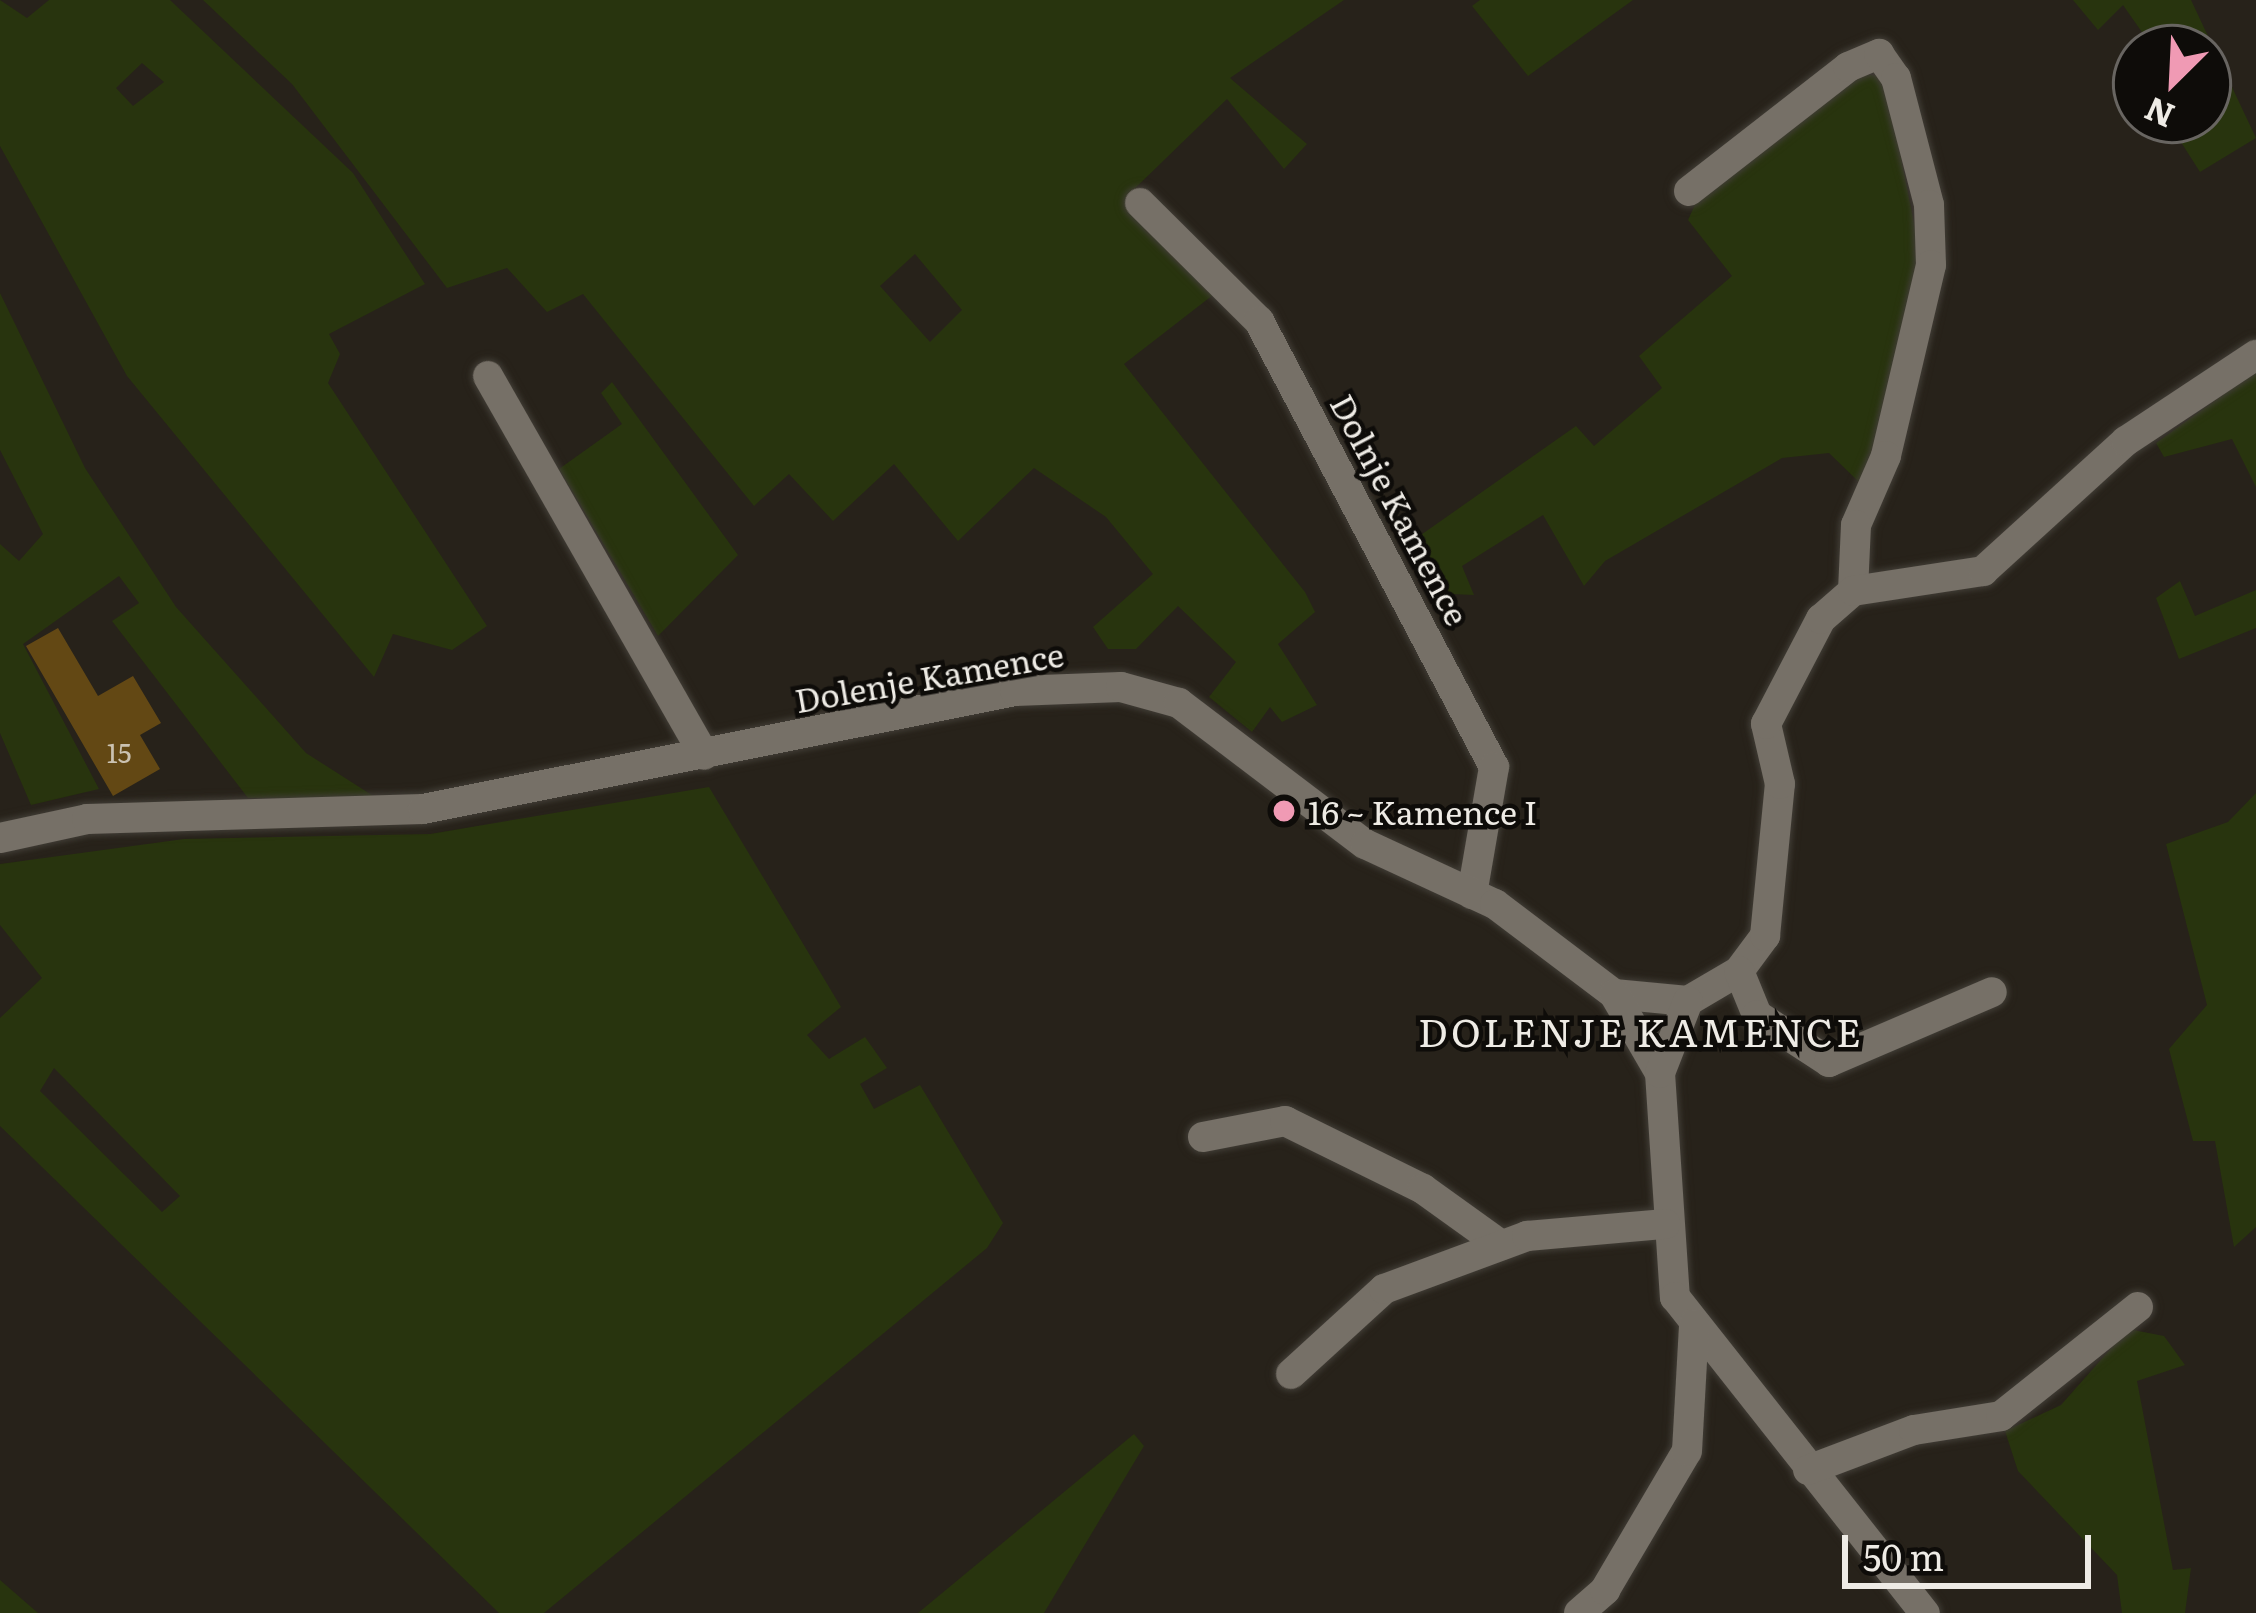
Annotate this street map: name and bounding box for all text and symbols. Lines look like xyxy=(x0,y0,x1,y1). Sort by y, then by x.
north arrow xyxy=(2112,24,2232,144)
text: N xyxy=(2136,87,2181,143)
street label: Dolnje Kamence xyxy=(1323,387,1479,631)
street label: Dolenje Kamence xyxy=(791,633,1067,719)
house number: 15 xyxy=(107,736,131,768)
place label: 16 ~ Kamence I xyxy=(1308,791,1537,831)
marker: 16 ~ Kamence I xyxy=(1271,798,1297,824)
district label: DOLENJE KAMENCE xyxy=(1418,1007,1864,1053)
scale bar xyxy=(1848,1511,2097,1585)
text: 50 m xyxy=(1863,1529,1944,1582)

